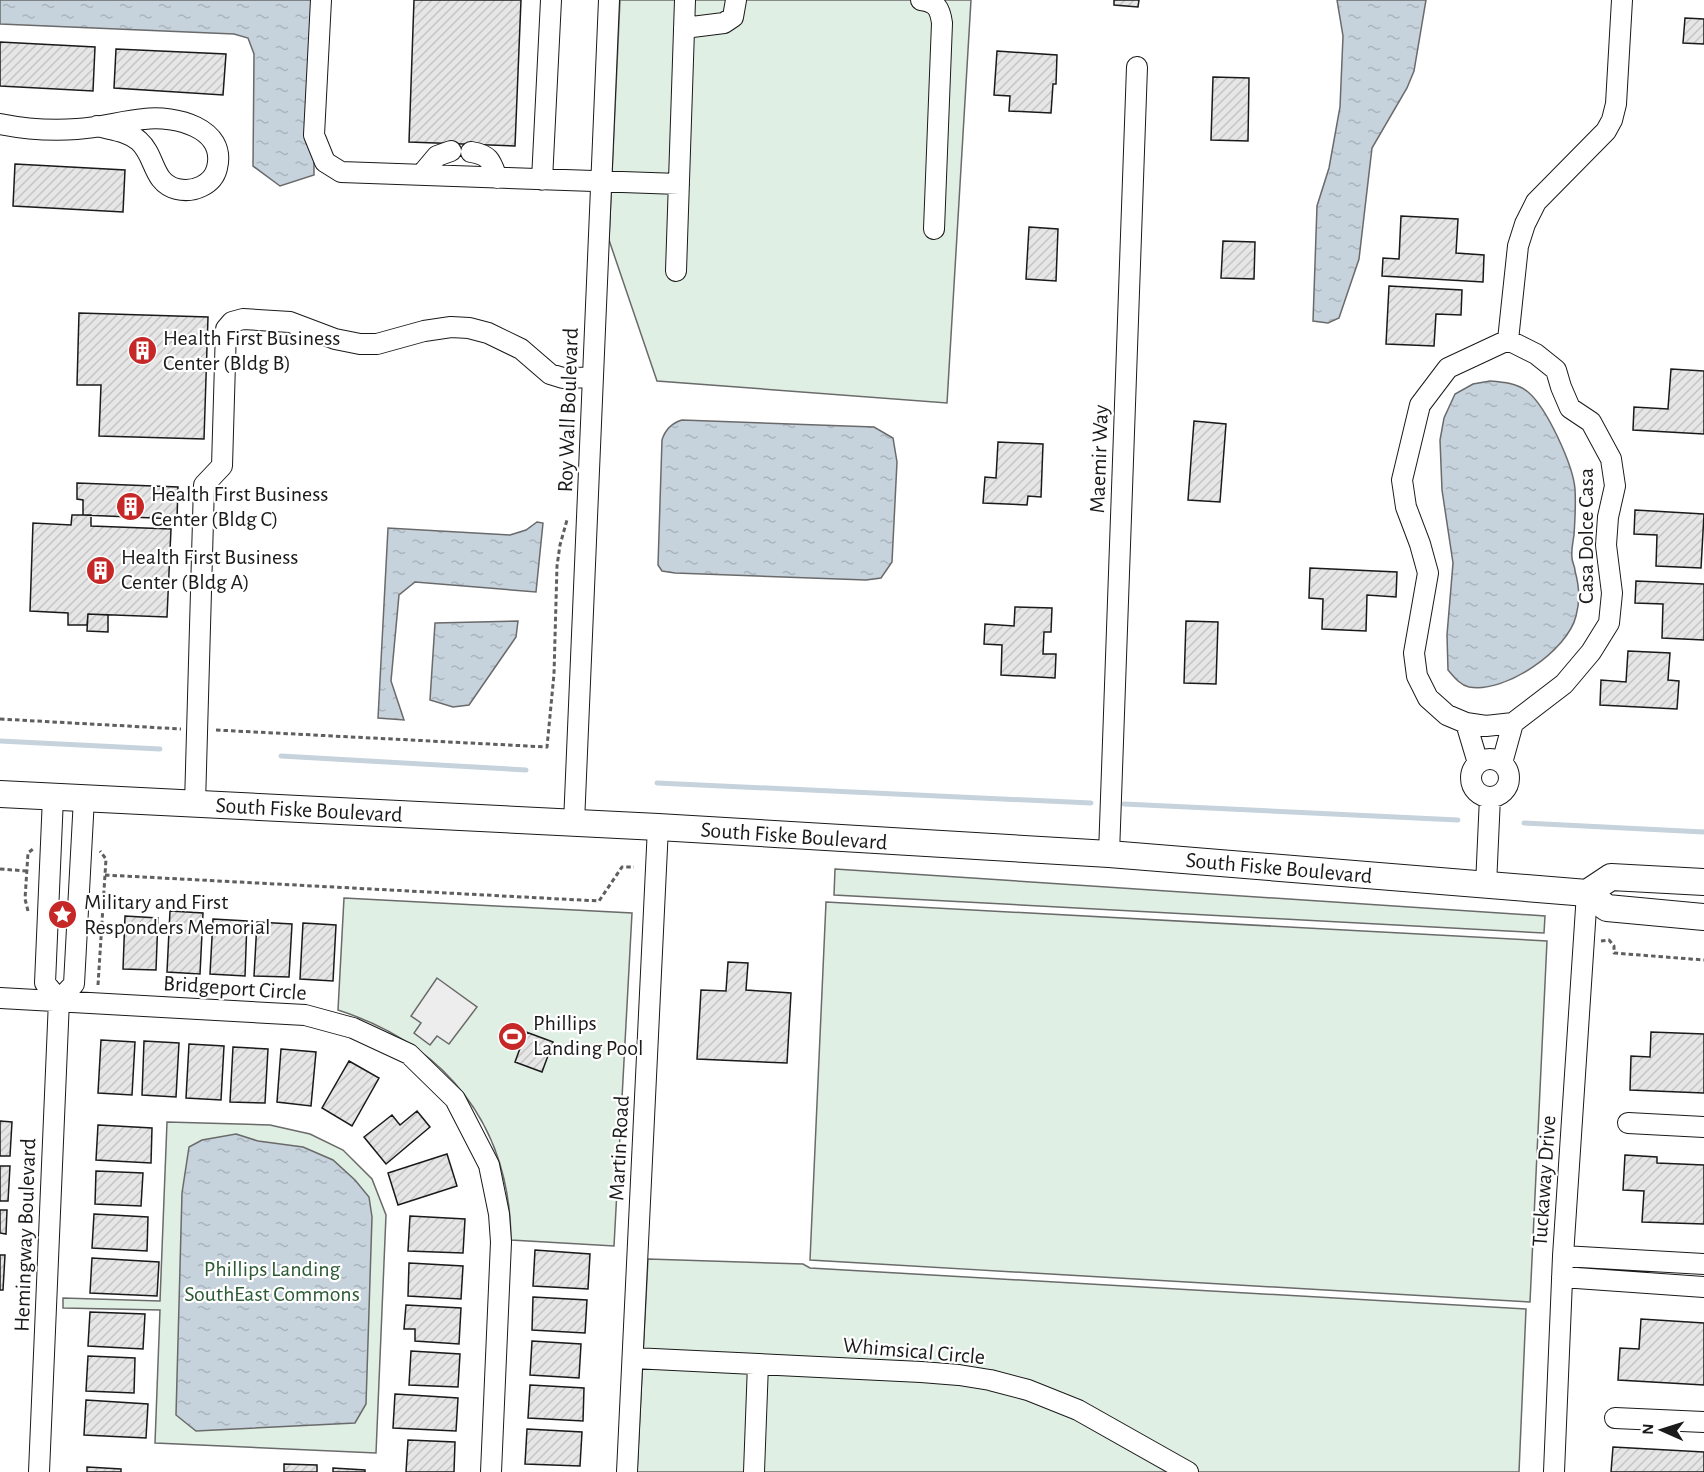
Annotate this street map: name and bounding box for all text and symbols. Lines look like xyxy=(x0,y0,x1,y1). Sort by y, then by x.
place label: Health First Business Center (Bldg B) xyxy=(163,327,340,374)
street label: Roy Wall Boulevard xyxy=(554,327,582,493)
building icon: Health First Business Center (Bldg B) xyxy=(126,335,158,367)
street label: Maemir Way xyxy=(1086,404,1112,514)
street label: Casa Dolce Casa xyxy=(1575,468,1597,604)
place label: Health First Business Center (Bldg C) xyxy=(151,483,328,530)
building icon: Health First Business Center (Bldg C) xyxy=(114,491,146,523)
place label: Health First Business Center (Bldg A) xyxy=(121,546,298,593)
building icon: Health First Business Center (Bldg A) xyxy=(84,554,116,586)
street label: South Fiske Boulevard xyxy=(215,794,403,826)
street label: South Fiske Boulevard xyxy=(700,819,888,853)
street label: South Fiske Boulevard xyxy=(1185,849,1373,887)
place label: Military and First Responders Memorial xyxy=(84,891,271,938)
place icon: Military and First Responders Memorial xyxy=(47,899,79,931)
street label: Bridgeport Circle xyxy=(163,972,307,1004)
place label: Phillips Landing Pool xyxy=(533,1012,643,1059)
sports icon: Phillips Landing Pool xyxy=(496,1020,528,1052)
street label: Martin Road xyxy=(605,1095,633,1201)
street label: Tuckaway Drive xyxy=(1528,1115,1560,1247)
street label: Hemingway Boulevard xyxy=(11,1138,39,1332)
park label: Phillips Landing SouthEast Commons xyxy=(184,1258,360,1305)
street label: Whimsical Circle xyxy=(842,1334,986,1368)
north arrow xyxy=(1632,1400,1692,1460)
text: N xyxy=(1640,1423,1656,1435)

